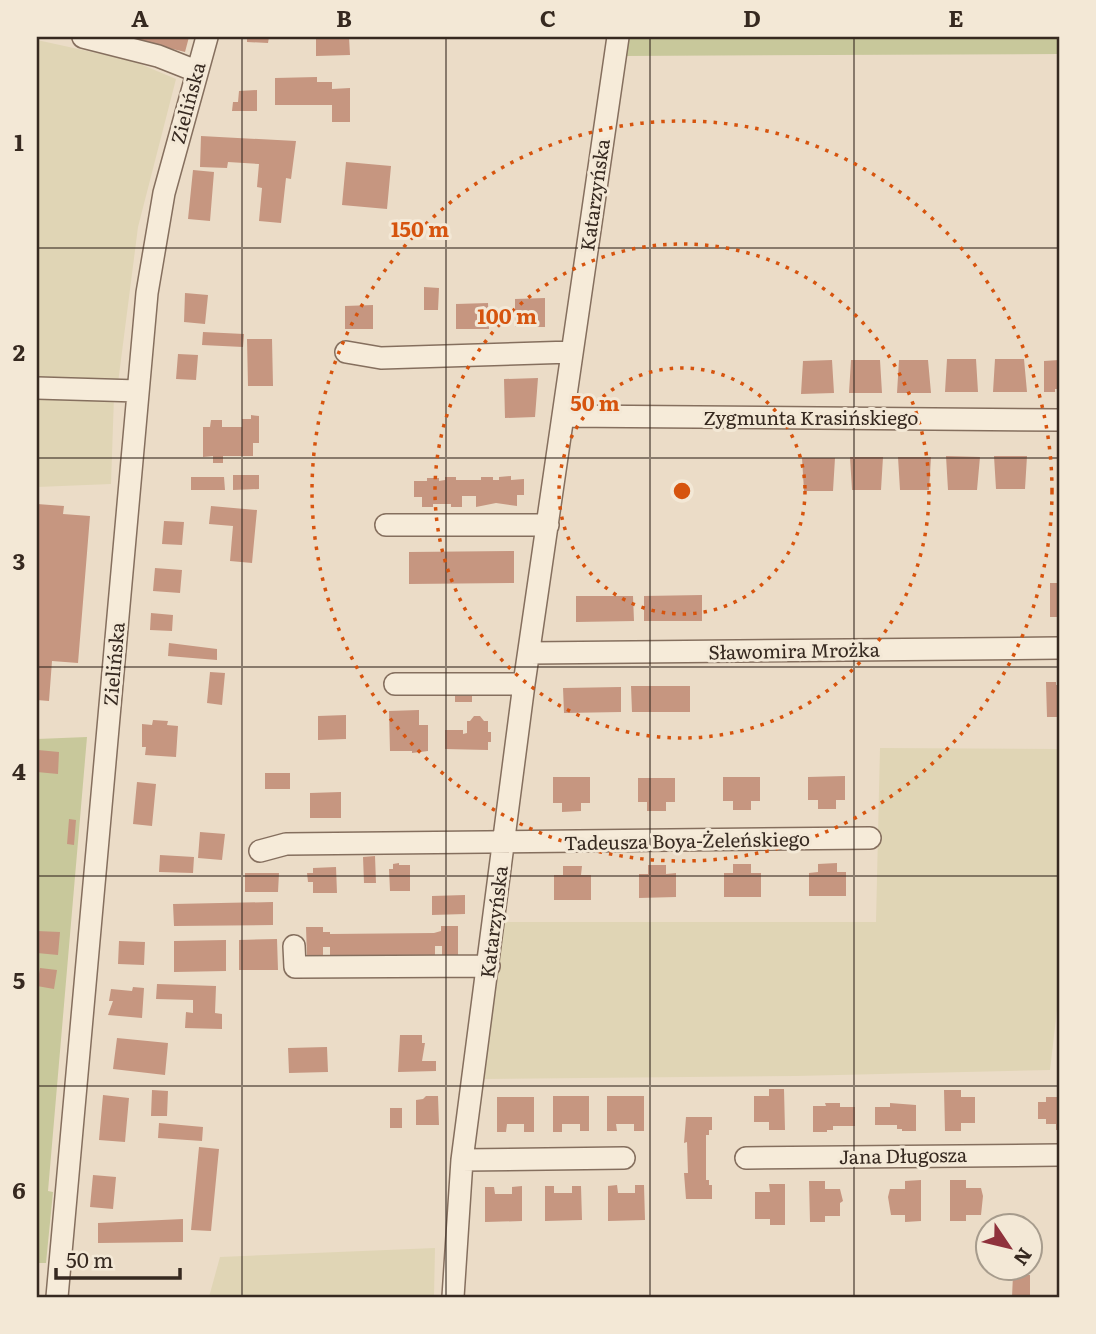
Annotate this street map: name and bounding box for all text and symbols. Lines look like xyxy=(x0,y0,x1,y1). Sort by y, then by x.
text: A xyxy=(131,0,149,34)
text: B xyxy=(336,0,352,34)
text: C xyxy=(540,0,556,34)
text: D xyxy=(743,0,761,34)
text: E xyxy=(948,0,964,34)
street label: Zielińska xyxy=(163,58,212,147)
text: 1 xyxy=(14,124,24,158)
street label: Katarzyńska xyxy=(572,136,616,253)
text: 150 m xyxy=(391,212,449,243)
text: 100 m xyxy=(477,299,537,330)
text: 2 xyxy=(13,334,25,368)
text: 50 m xyxy=(570,386,620,417)
street label: Zygmunta Krasińskiego xyxy=(704,403,918,431)
centre of rings xyxy=(670,479,694,503)
text: 3 xyxy=(13,543,25,577)
street label: Zielińska xyxy=(95,620,131,707)
street label: Sławomira Mrożka xyxy=(708,634,881,665)
text: 4 xyxy=(12,753,26,787)
street label: Tadeusza Boya-Żeleńskiego xyxy=(564,824,810,856)
street label: Katarzyńska xyxy=(472,863,514,980)
text: 5 xyxy=(13,962,25,996)
street label: Jana Długosza xyxy=(839,1140,968,1170)
text: 6 xyxy=(12,1172,26,1206)
north arrow xyxy=(974,1212,1044,1282)
scale bar xyxy=(56,1236,180,1280)
text: 50 m xyxy=(66,1243,113,1274)
text: N xyxy=(1008,1243,1040,1272)

